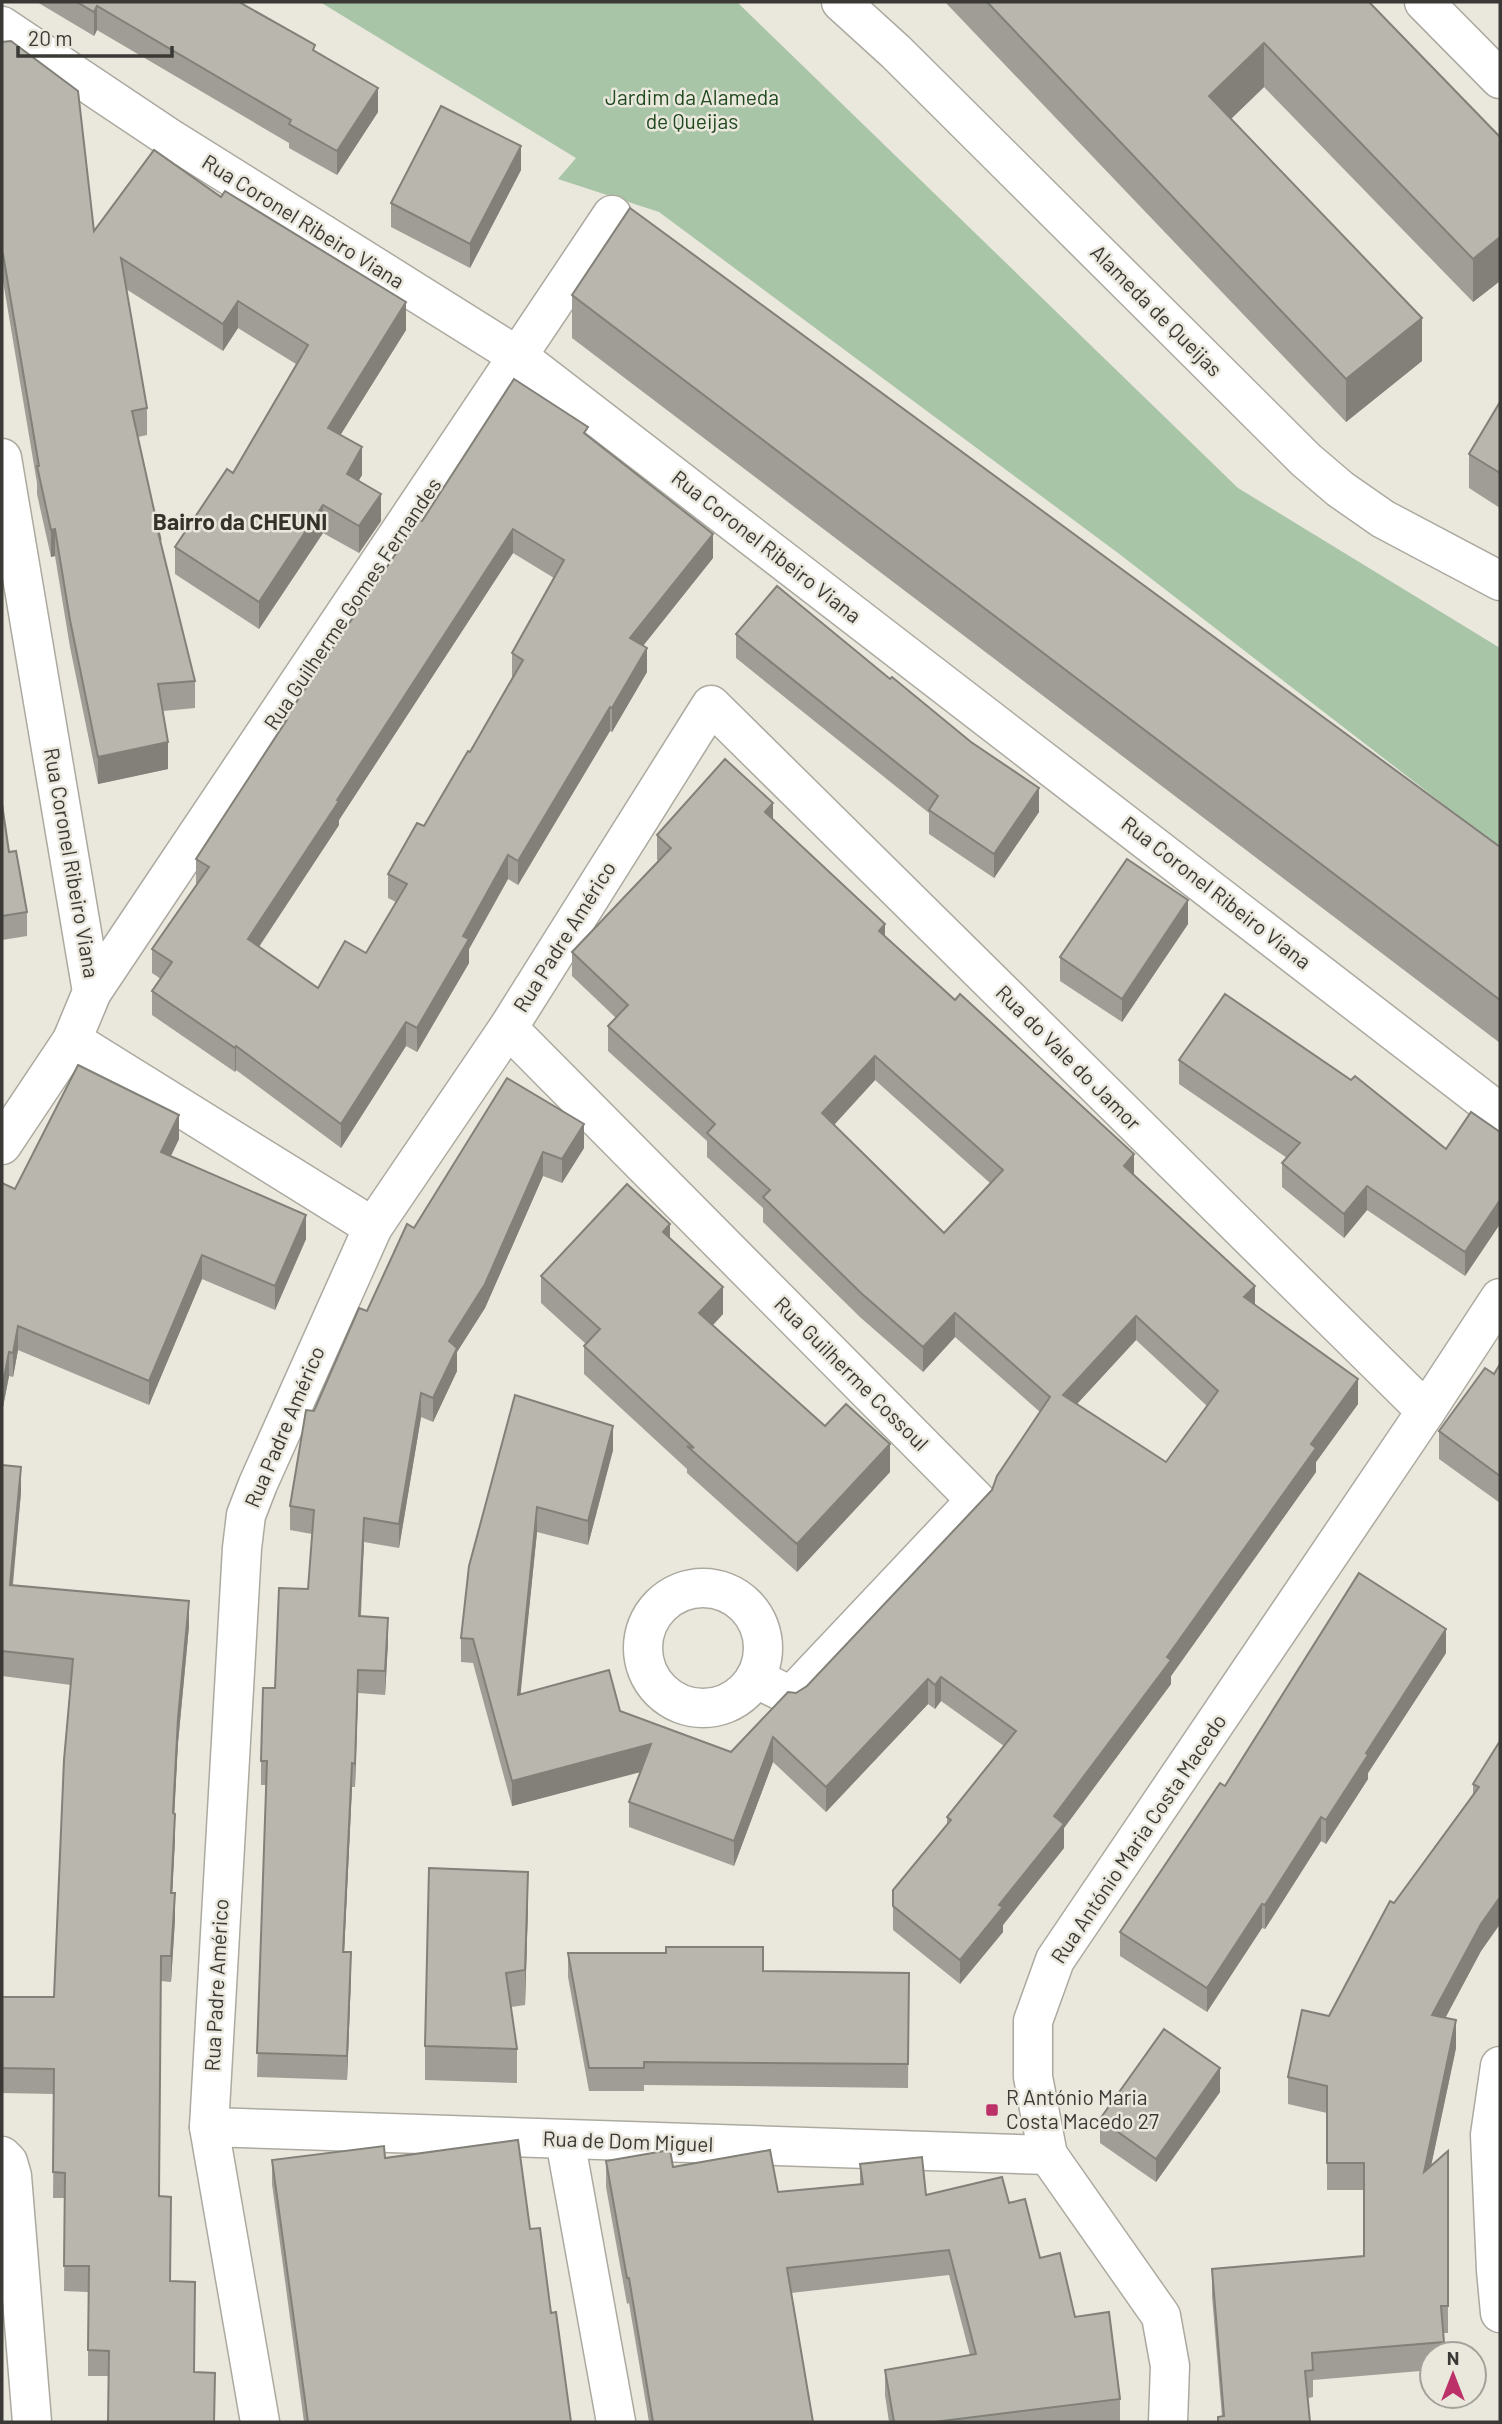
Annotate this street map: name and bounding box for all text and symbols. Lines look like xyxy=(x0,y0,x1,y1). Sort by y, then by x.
scale bar xyxy=(18,14,172,58)
text: 20 m xyxy=(28,25,73,50)
park label: Jardim da Alameda de Queijas xyxy=(605,84,779,133)
street label: Rua Coronel Ribeiro Viana xyxy=(198,148,409,293)
street label: Alameda de Queijas xyxy=(1086,239,1228,381)
street label: Rua Coronel Ribeiro Viana xyxy=(667,464,867,628)
street label: Rua Guilherme Gomes Fernandes xyxy=(258,472,446,734)
district label: Bairro da CHEUNI xyxy=(153,507,327,535)
street label: Rua Coronel Ribeiro Viana xyxy=(40,746,105,980)
street label: Rua Coronel Ribeiro Viana xyxy=(1117,810,1317,974)
street label: Rua Padre Américo xyxy=(507,856,620,1016)
street label: Rua do Vale do Jamor xyxy=(991,979,1147,1135)
street label: Rua Guilherme Cossoul xyxy=(770,1291,934,1455)
street label: Rua Padre Américo xyxy=(238,1342,329,1511)
street label: Rua António Maria Costa Macedo xyxy=(1045,1709,1231,1968)
street label: Rua Padre Américo xyxy=(198,1898,233,2072)
place label: R António Maria Costa Macedo 27 xyxy=(1006,2084,1159,2133)
marker: R António Maria Costa Macedo 27 xyxy=(984,2102,1000,2118)
street label: Rua de Dom Miguel xyxy=(542,2125,714,2156)
north arrow xyxy=(1418,2340,1488,2410)
text: N xyxy=(1447,2346,1459,2369)

